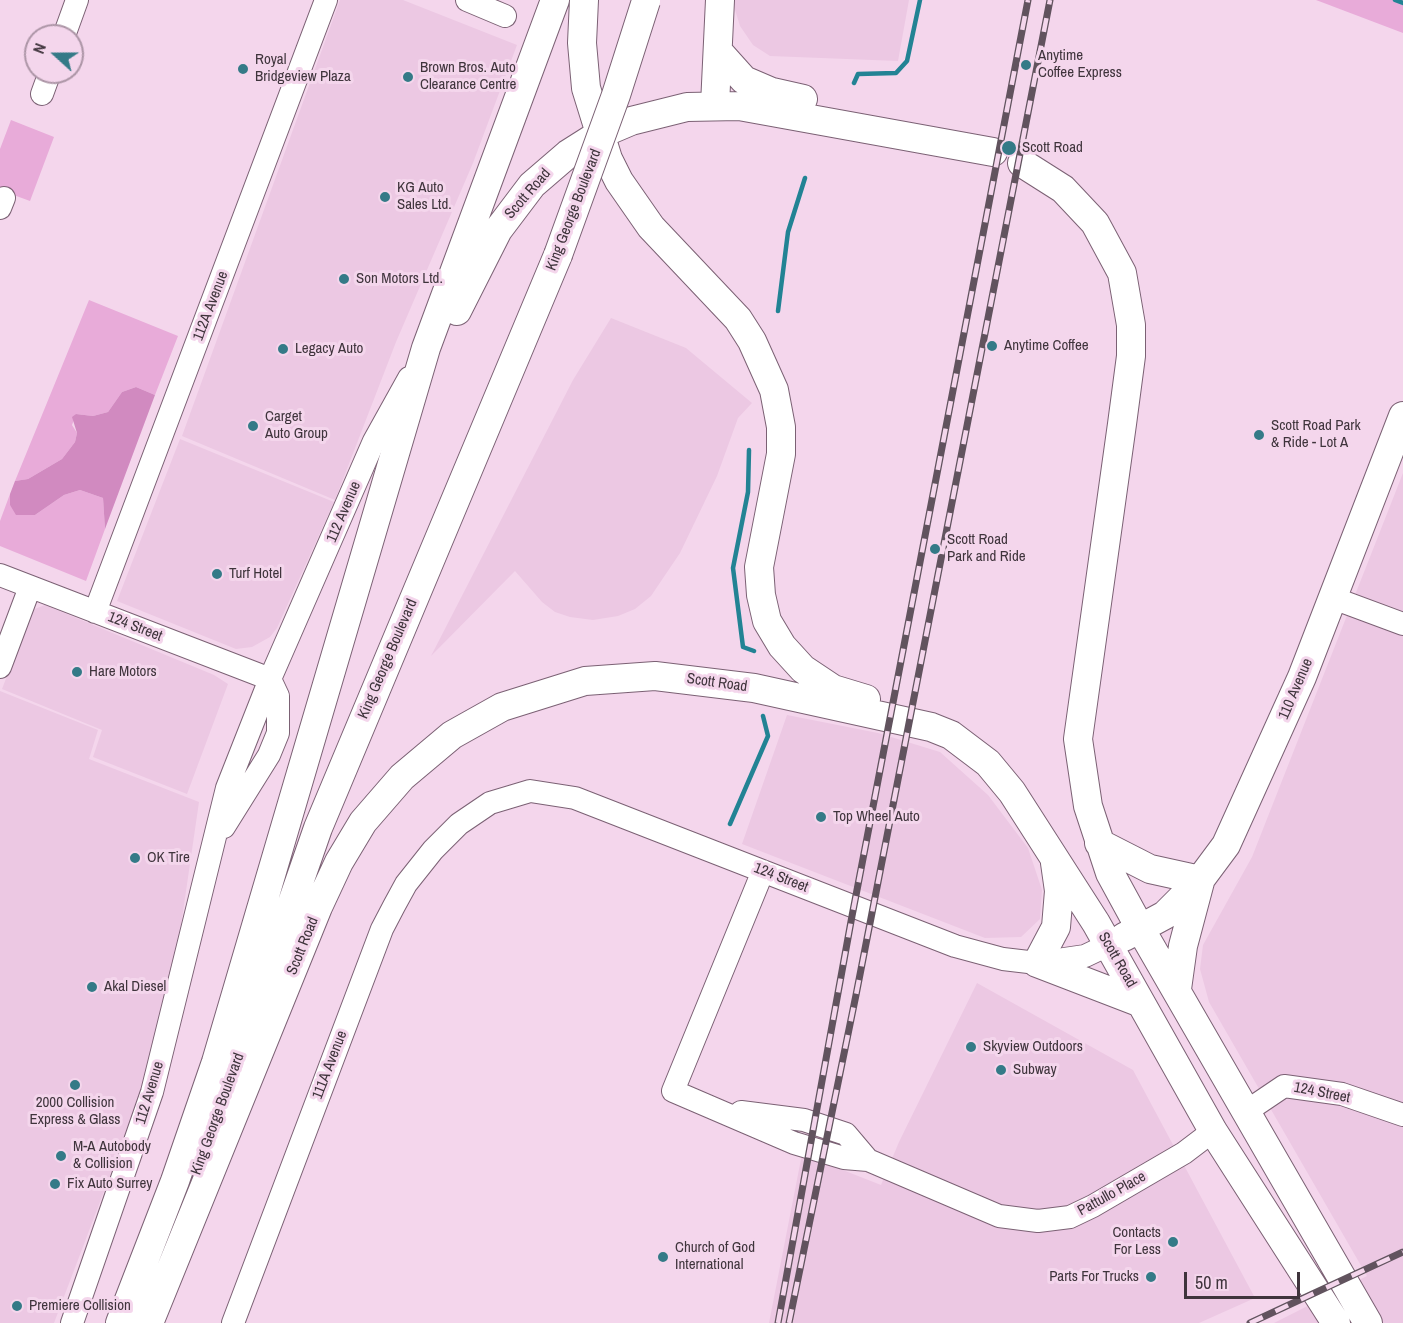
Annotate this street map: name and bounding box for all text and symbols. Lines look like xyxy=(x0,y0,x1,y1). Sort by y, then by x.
north arrow xyxy=(24,24,84,84)
text: N xyxy=(27,40,51,57)
place label: Anytime Coffee Express xyxy=(1038,47,1122,82)
place label: Royal Bridgeview Plaza xyxy=(255,51,351,86)
marker: Anytime Coffee Express xyxy=(1019,58,1033,72)
place label: Brown Bros. Auto Clearance Centre xyxy=(420,59,516,94)
marker: Royal Bridgeview Plaza xyxy=(236,62,250,76)
marker: Brown Bros. Auto Clearance Centre xyxy=(401,70,415,84)
marker: Scott Road xyxy=(1000,139,1018,157)
place label: Scott Road xyxy=(1022,139,1083,157)
street label: King George Boulevard xyxy=(543,147,605,273)
street label: Scott Road xyxy=(501,165,555,223)
place label: KG Auto Sales Ltd. xyxy=(397,179,452,214)
marker: KG Auto Sales Ltd. xyxy=(378,190,392,204)
street label: 112A Avenue xyxy=(190,269,232,343)
place label: Son Motors Ltd. xyxy=(356,270,443,288)
marker: Son Motors Ltd. xyxy=(337,272,351,286)
place label: Anytime Coffee xyxy=(1004,337,1089,355)
marker: Anytime Coffee xyxy=(985,339,999,353)
place label: Legacy Auto xyxy=(295,340,363,358)
marker: Legacy Auto xyxy=(276,342,290,356)
place label: Carget Auto Group xyxy=(265,408,328,443)
place label: Scott Road Park & Ride - Lot A xyxy=(1271,417,1361,452)
marker: Carget Auto Group xyxy=(246,419,260,433)
marker: Scott Road Park & Ride - Lot A xyxy=(1252,428,1266,442)
street label: 112 Avenue xyxy=(323,479,365,545)
place label: Scott Road Park and Ride xyxy=(947,531,1026,566)
marker: Scott Road Park and Ride xyxy=(928,542,942,556)
place label: Turf Hotel xyxy=(229,565,282,583)
marker: Turf Hotel xyxy=(210,567,224,581)
street label: King George Boulevard xyxy=(355,596,421,722)
street label: 124 Street xyxy=(105,608,165,646)
street label: 110 Avenue xyxy=(1275,656,1317,722)
place label: Hare Motors xyxy=(89,663,157,681)
marker: Hare Motors xyxy=(70,665,84,679)
street label: Scott Road xyxy=(686,670,748,696)
place label: Top Wheel Auto xyxy=(833,808,920,826)
marker: Top Wheel Auto xyxy=(814,810,828,824)
place label: OK Tire xyxy=(147,849,190,867)
marker: OK Tire xyxy=(128,851,142,865)
street label: 124 Street xyxy=(751,859,811,897)
street label: Scott Road xyxy=(283,914,323,978)
street label: Scott Road xyxy=(1094,929,1140,991)
place label: Akal Diesel xyxy=(104,978,166,996)
marker: Akal Diesel xyxy=(85,980,99,994)
street label: 111A Avenue xyxy=(309,1028,351,1102)
place label: Skyview Outdoors xyxy=(983,1038,1083,1056)
marker: Skyview Outdoors xyxy=(964,1040,978,1054)
street label: King George Boulevard xyxy=(188,1051,248,1177)
street label: 112 Avenue xyxy=(132,1060,168,1126)
place label: Subway xyxy=(1013,1061,1057,1079)
marker: Subway xyxy=(994,1063,1008,1077)
marker: 2000 Collision Express & Glass xyxy=(68,1078,82,1092)
street label: 124 Street xyxy=(1292,1079,1352,1107)
place label: 2000 Collision Express & Glass xyxy=(30,1094,120,1129)
place label: M-A Autobody & Collision xyxy=(73,1138,151,1173)
marker: M-A Autobody & Collision xyxy=(54,1149,68,1163)
street label: Pattullo Place xyxy=(1075,1168,1149,1220)
place label: Fix Auto Surrey xyxy=(67,1175,152,1193)
marker: Fix Auto Surrey xyxy=(48,1177,62,1191)
place label: Contacts For Less xyxy=(1112,1224,1161,1259)
marker: Contacts For Less xyxy=(1166,1235,1180,1249)
place label: Church of God International xyxy=(675,1239,755,1274)
marker: Church of God International xyxy=(656,1250,670,1264)
scale bar xyxy=(1187,1260,1302,1298)
place label: Parts For Trucks xyxy=(1049,1268,1139,1286)
marker: Parts For Trucks xyxy=(1144,1270,1158,1284)
text: 50 m xyxy=(1195,1270,1228,1295)
place label: Premiere Collision xyxy=(29,1297,131,1315)
marker: Premiere Collision xyxy=(10,1299,24,1313)

